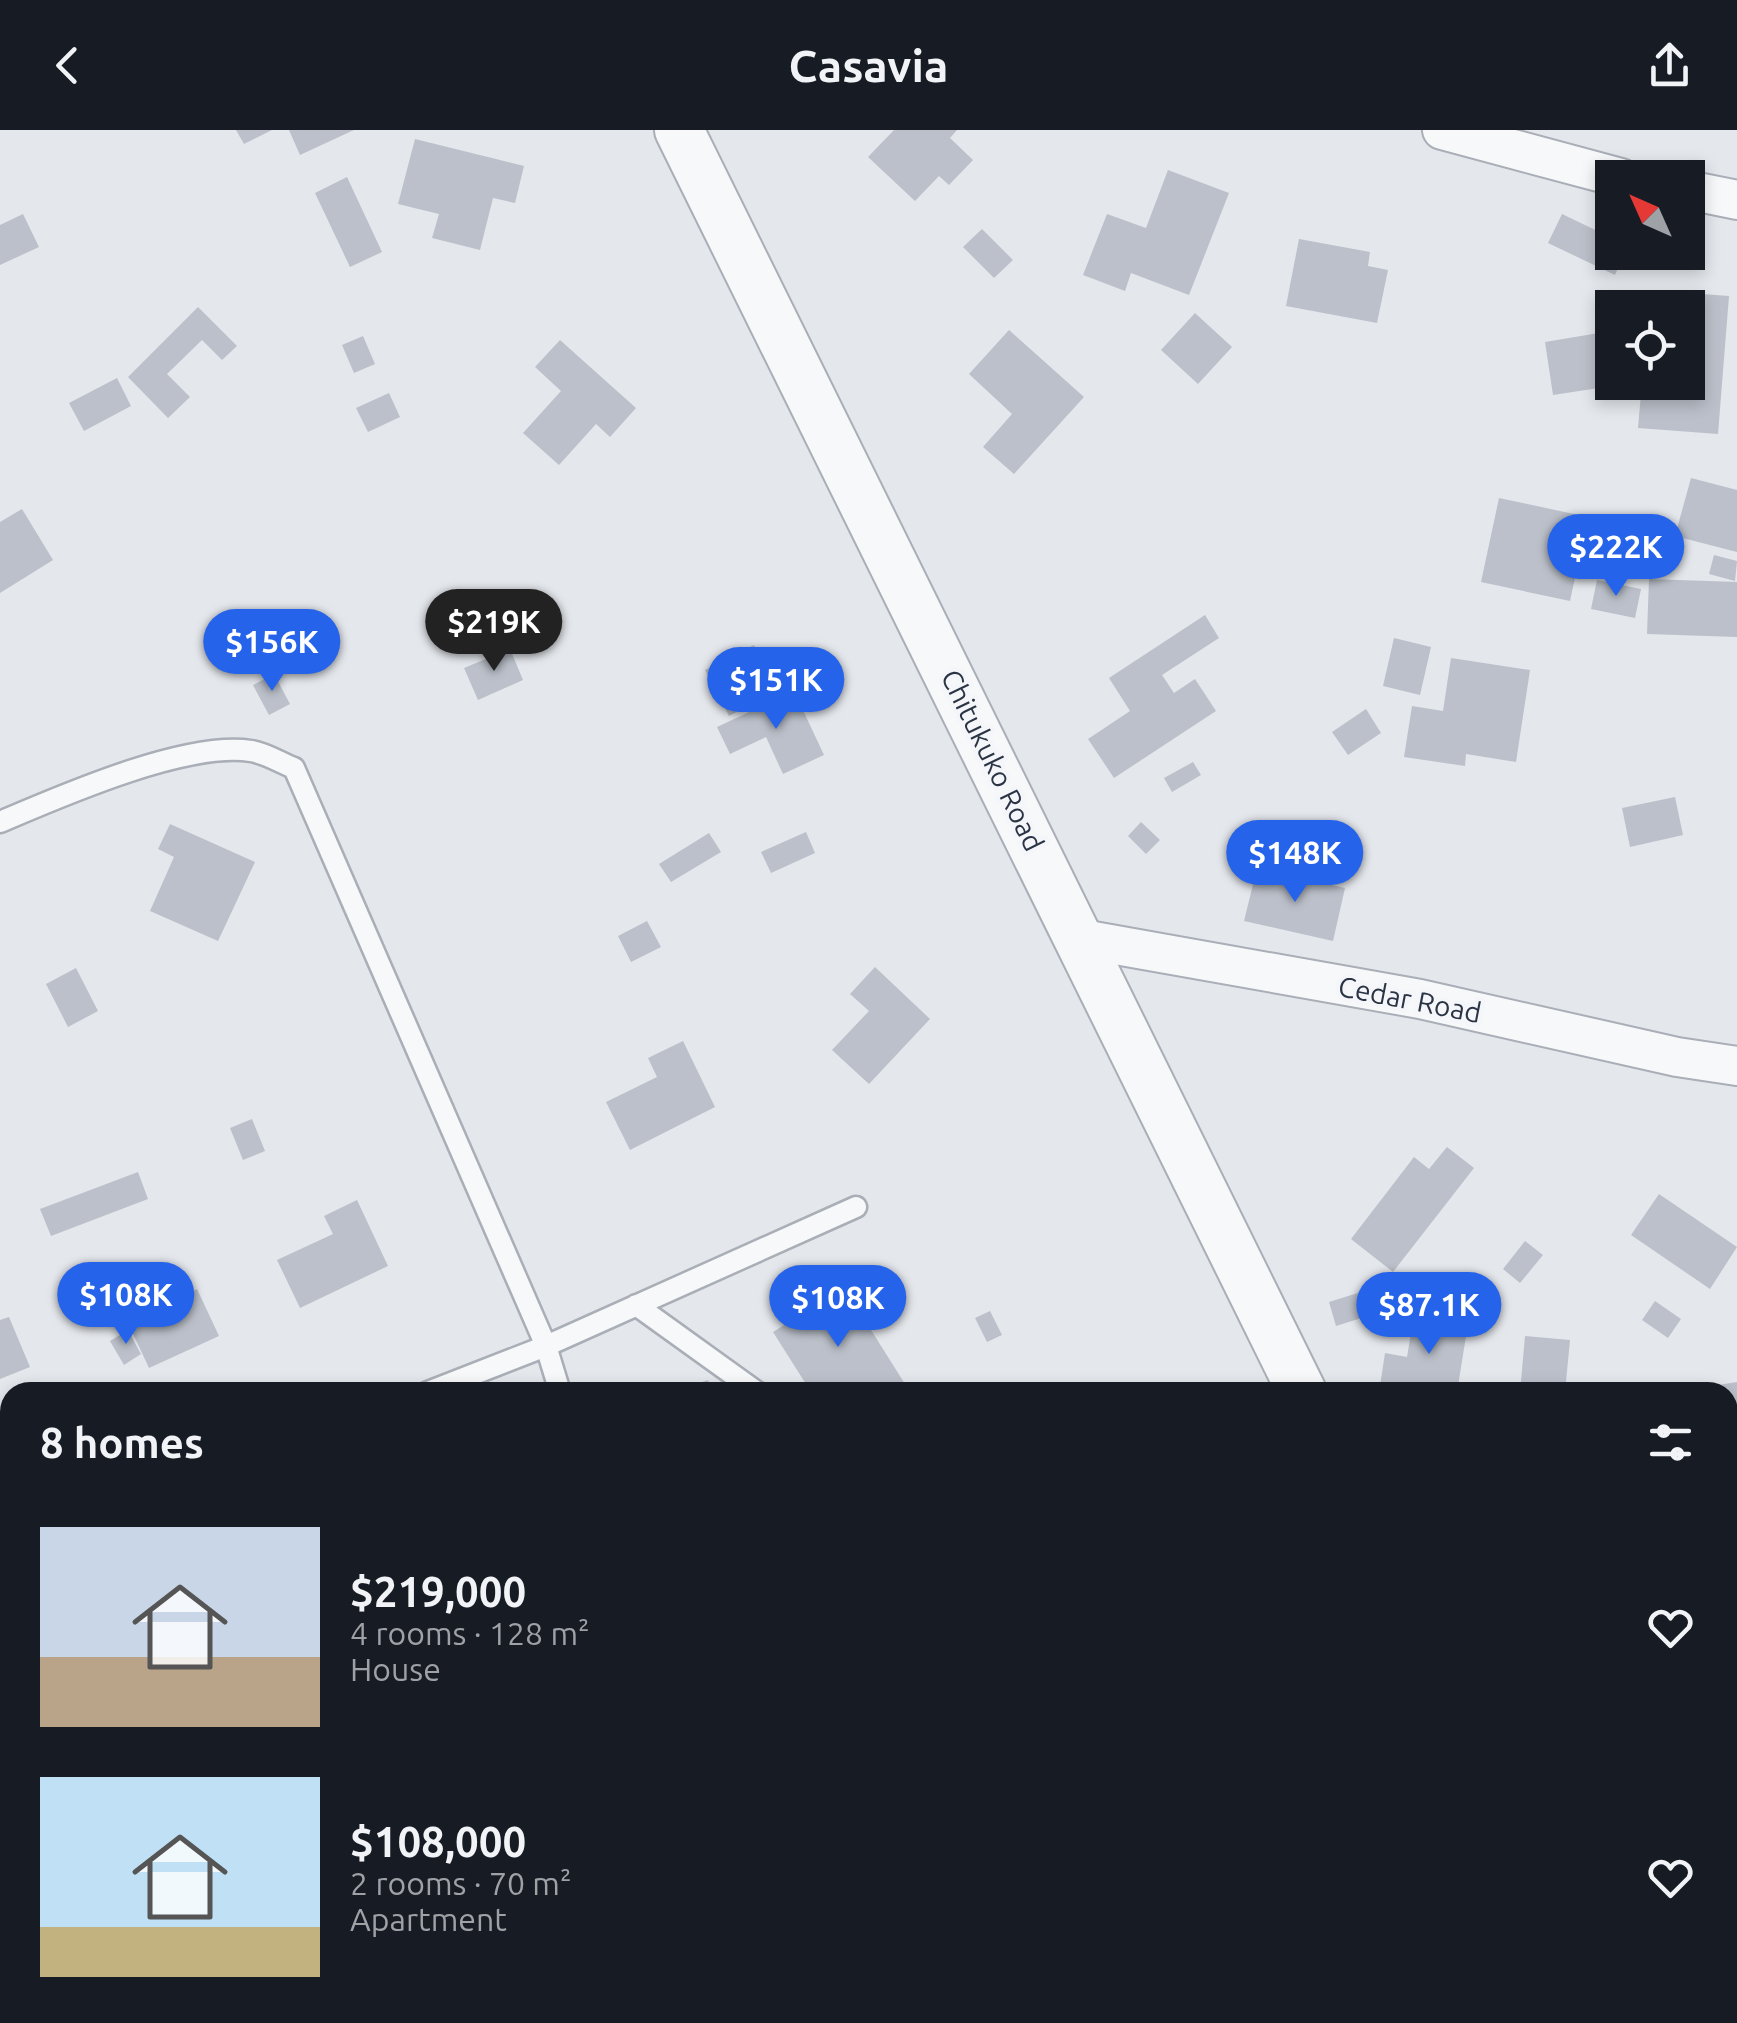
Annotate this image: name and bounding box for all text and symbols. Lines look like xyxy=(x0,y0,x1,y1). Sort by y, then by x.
icon: back xyxy=(40,38,95,93)
icon: share xyxy=(1642,38,1697,93)
text: Casavia xyxy=(789,40,948,91)
north arrow xyxy=(1595,160,1705,270)
map controls xyxy=(1595,160,1705,400)
button: locate xyxy=(1595,290,1705,400)
pin: $222K xyxy=(1546,514,1686,599)
text: $222K xyxy=(1569,528,1663,564)
pin: $219K xyxy=(424,589,564,674)
text: $219K xyxy=(447,603,541,639)
pin: $156K xyxy=(202,609,342,694)
text: $156K xyxy=(225,623,319,659)
pin: $151K xyxy=(706,647,846,732)
text: $151K xyxy=(729,661,823,697)
street label: Chitukuko Road xyxy=(936,664,1050,856)
pin: $148K xyxy=(1225,820,1365,905)
text: $148K xyxy=(1248,834,1342,870)
street label: Cedar Road xyxy=(1336,970,1484,1028)
pin: $108K xyxy=(56,1262,196,1347)
pin: $108K xyxy=(768,1265,908,1350)
pin: $87.1K xyxy=(1348,1272,1510,1357)
text: $108K xyxy=(79,1276,173,1312)
text: $108K xyxy=(791,1279,885,1315)
text: $87.1K xyxy=(1378,1286,1480,1322)
icon: filters xyxy=(1643,1415,1698,1470)
text: 8 homes xyxy=(40,1419,204,1466)
icon: home xyxy=(120,1567,240,1687)
text: $219,000 xyxy=(350,1568,526,1615)
icon: heart xyxy=(1643,1600,1698,1655)
text: 4 rooms · 128 m² xyxy=(350,1615,590,1651)
text: House xyxy=(350,1651,441,1687)
icon: home xyxy=(120,1817,240,1937)
text: $108,000 xyxy=(350,1818,526,1865)
icon: heart xyxy=(1643,1850,1698,1905)
text: 2 rooms · 70 m² xyxy=(350,1865,571,1901)
text: Apartment xyxy=(350,1901,507,1937)

